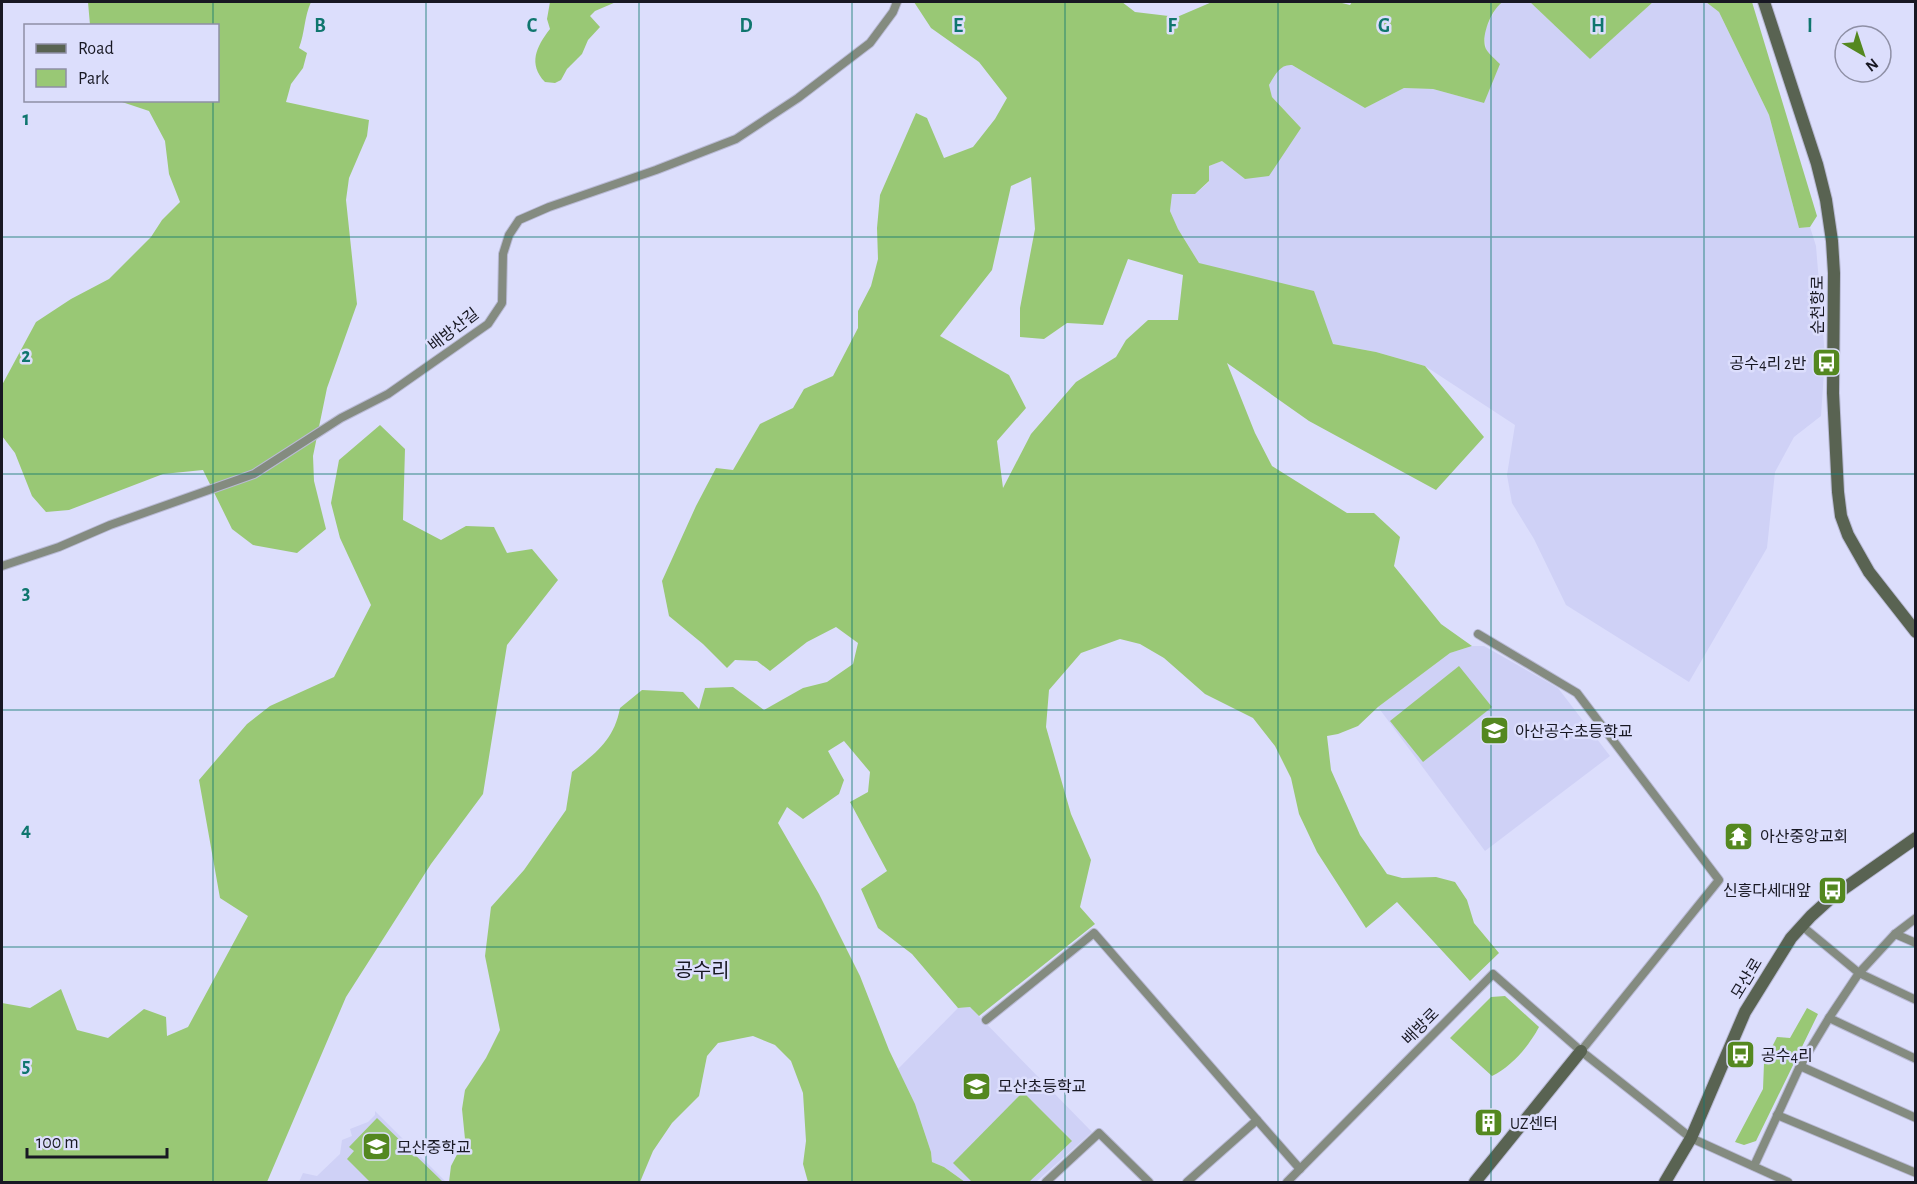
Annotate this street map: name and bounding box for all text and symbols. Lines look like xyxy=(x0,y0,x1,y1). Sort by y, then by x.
text: B xyxy=(314,16,326,36)
text: C xyxy=(527,16,538,36)
text: D xyxy=(739,16,753,36)
text: E xyxy=(953,16,963,36)
text: F xyxy=(1167,16,1177,36)
text: G xyxy=(1378,16,1390,36)
text: H xyxy=(1591,16,1605,36)
text: I xyxy=(1807,16,1813,36)
legend xyxy=(24,24,219,102)
north arrow xyxy=(1833,24,1893,84)
text: Road xyxy=(78,40,114,58)
text: N xyxy=(1862,55,1881,75)
text: Park xyxy=(78,70,110,88)
text: 1 xyxy=(22,109,30,129)
street label: 순천향로 xyxy=(1809,275,1826,334)
street label: 배방산길 xyxy=(425,305,482,354)
text: 2 xyxy=(21,346,31,366)
bus stop icon: 공수4리 2반 xyxy=(1811,347,1843,379)
place label: 공수4리 2반 xyxy=(1730,356,1806,372)
text: 3 xyxy=(22,583,30,603)
school or university icon: 아산공수초등학교 xyxy=(1478,715,1510,747)
place label: 아산공수초등학교 xyxy=(1515,723,1633,740)
text: 4 xyxy=(21,820,31,840)
temple icon: 아산중앙교회 xyxy=(1723,820,1755,852)
place label: 아산중앙교회 xyxy=(1760,829,1848,845)
bus stop icon: 신흥다세대앞 xyxy=(1816,874,1848,906)
place label: 신흥다세대앞 xyxy=(1723,883,1811,899)
street label: 모산로 xyxy=(1729,955,1765,1002)
district label: 공수리 xyxy=(674,960,730,981)
street label: 배방로 xyxy=(1399,1005,1442,1048)
bus stop icon: 공수4리 xyxy=(1724,1039,1756,1071)
place label: 공수4리 xyxy=(1761,1048,1813,1064)
text: 5 xyxy=(22,1056,30,1076)
school or university icon: 모산초등학교 xyxy=(961,1070,993,1102)
place label: 모산초등학교 xyxy=(998,1078,1086,1095)
building icon: UZ센터 xyxy=(1473,1107,1505,1139)
place label: UZ센터 xyxy=(1510,1116,1558,1132)
scale bar xyxy=(27,1121,166,1159)
school or university icon: 모산중학교 xyxy=(360,1131,392,1163)
text: 100 m xyxy=(36,1134,79,1152)
place label: 모산중학교 xyxy=(397,1139,471,1156)

